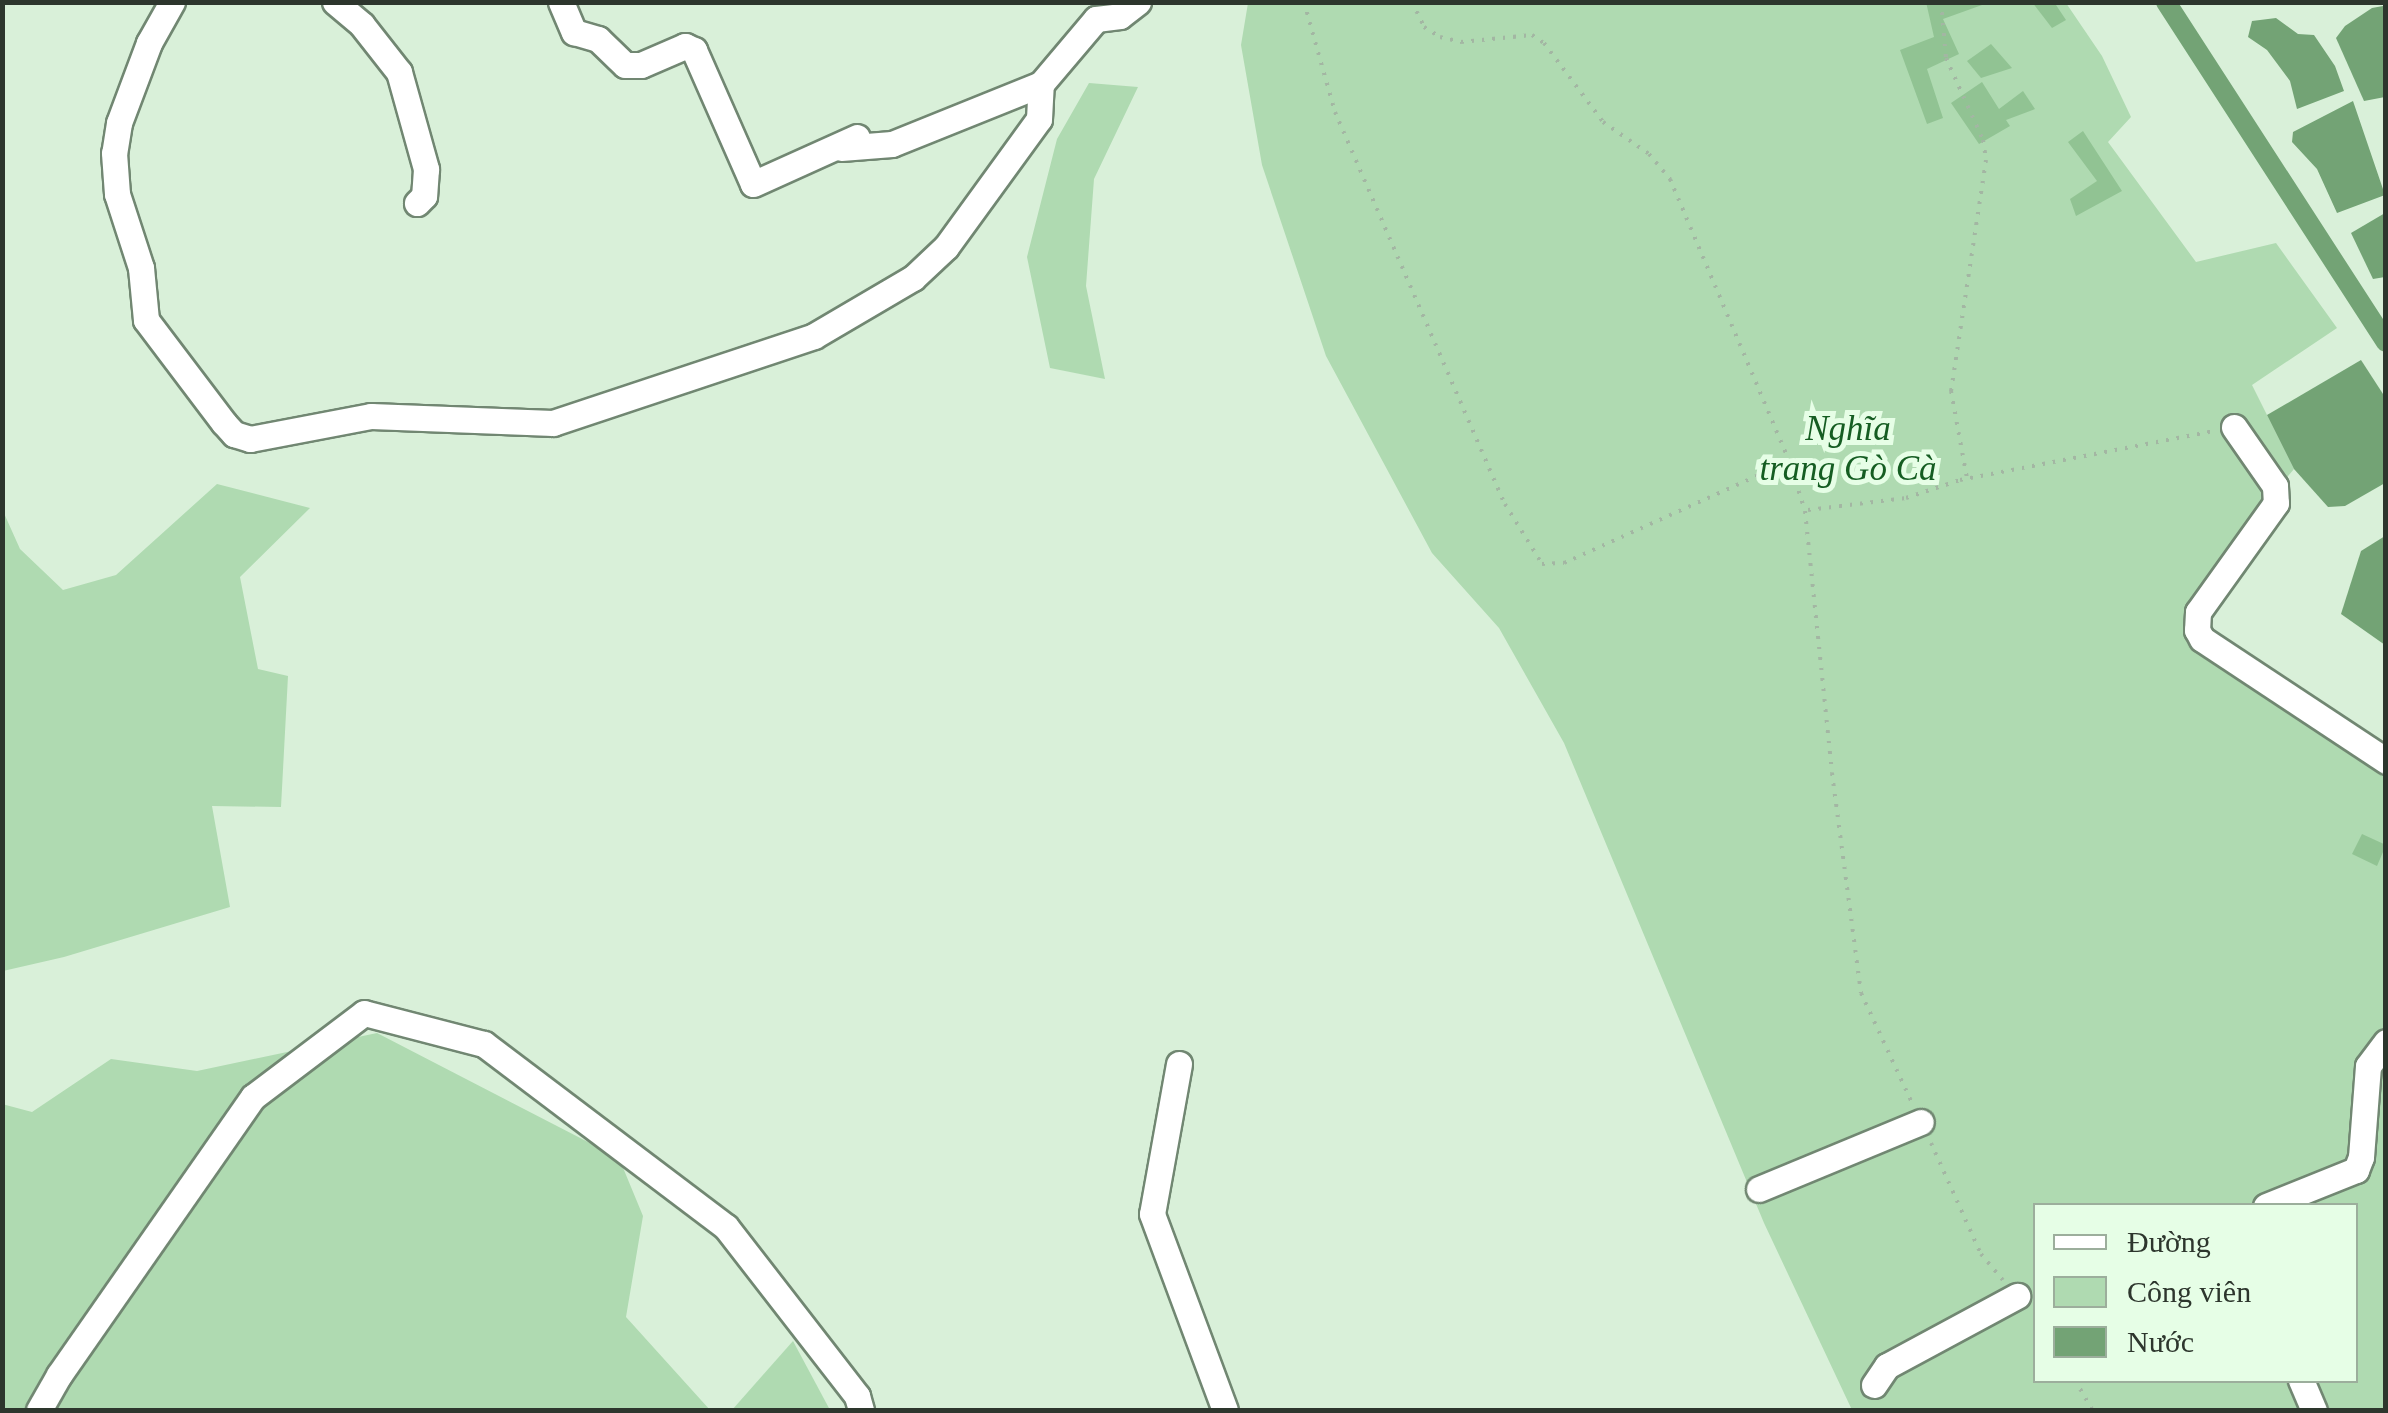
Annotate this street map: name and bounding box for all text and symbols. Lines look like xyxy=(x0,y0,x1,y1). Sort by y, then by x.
park label: Nghĩa trang Gò Cà xyxy=(1760,408,1936,490)
legend xyxy=(2033,1203,2358,1383)
text: Đường xyxy=(2127,1225,2211,1258)
text: Công viên xyxy=(2127,1275,2251,1308)
text: Nước xyxy=(2127,1325,2194,1358)

